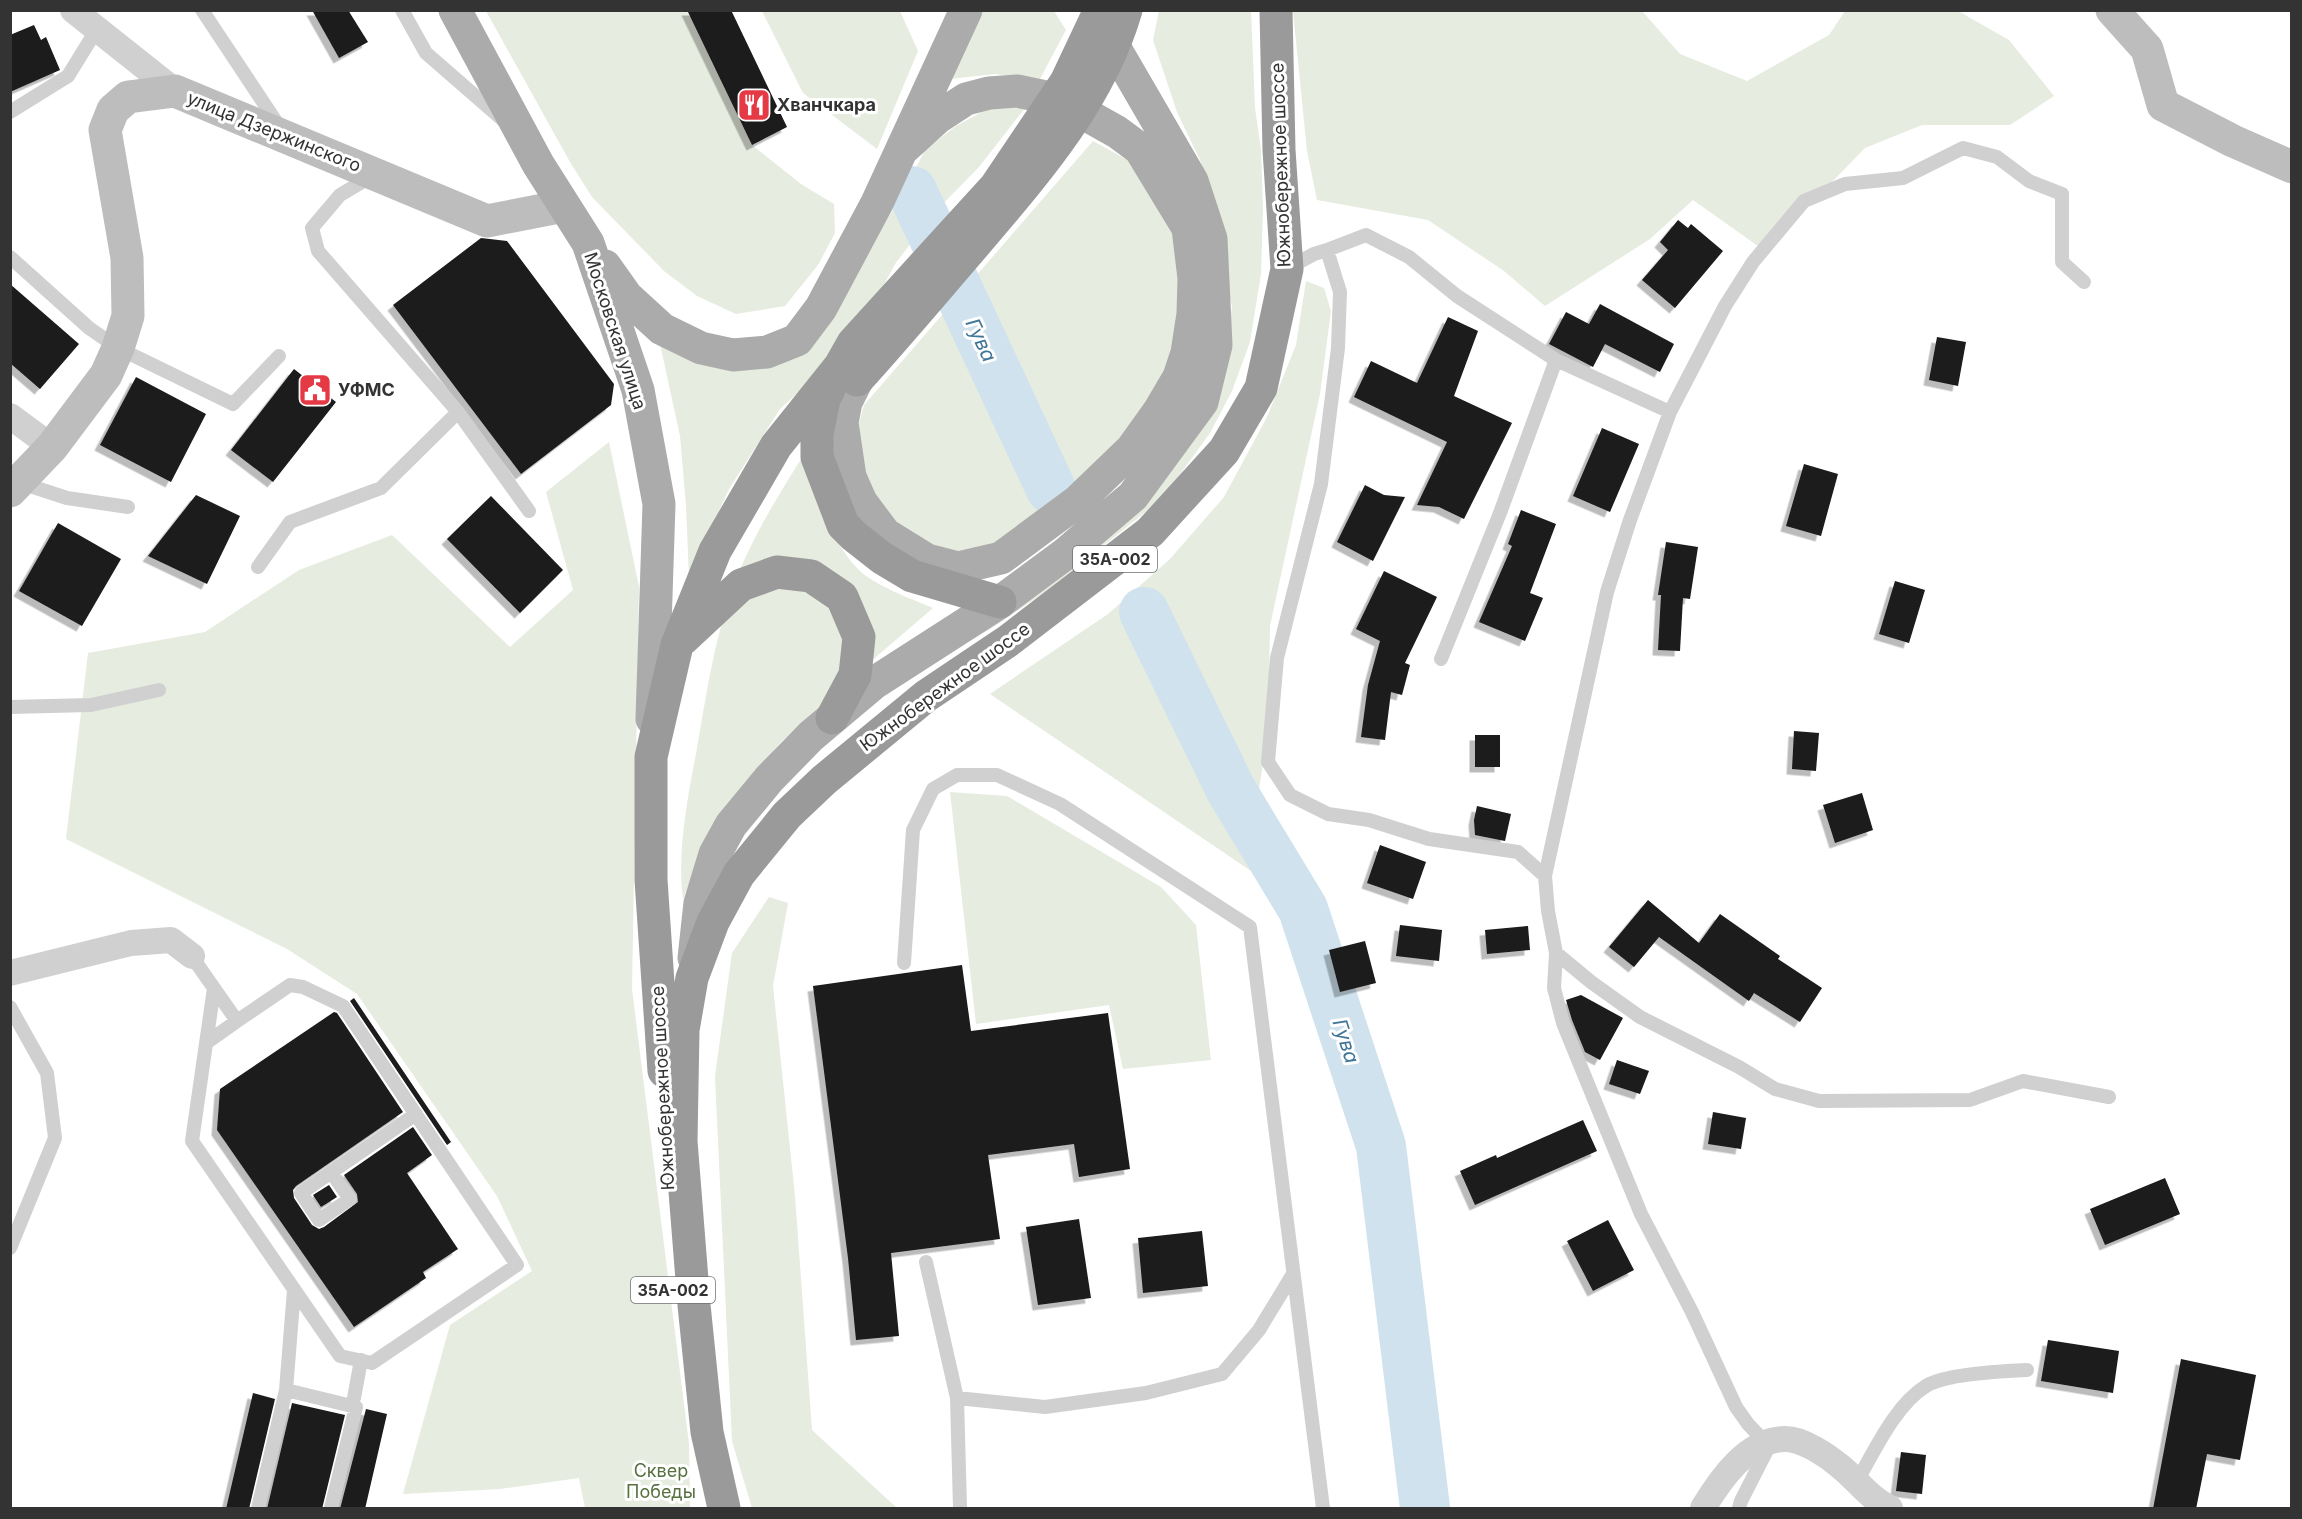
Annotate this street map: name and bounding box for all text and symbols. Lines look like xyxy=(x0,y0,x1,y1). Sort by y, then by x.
street label: Южнобережное шоссе xyxy=(1266,62,1295,268)
street label: улица Дзержинского xyxy=(184,87,364,176)
restaurant icon: Хванчкара xyxy=(736,87,772,123)
place label: Хванчкара xyxy=(777,94,876,115)
street label: Московская улица xyxy=(580,250,651,412)
water label: Гува xyxy=(961,314,1001,366)
public building icon: УФМС xyxy=(297,372,333,408)
place label: УФМС xyxy=(338,379,395,400)
road number: 35А-002 xyxy=(1073,546,1157,572)
street label: Южнобережное шоссе xyxy=(856,618,1034,755)
street label: Южнобережное шоссе xyxy=(647,985,678,1191)
water label: Гува xyxy=(1328,1016,1364,1066)
road number: 35А-002 xyxy=(631,1277,715,1303)
park label: Сквер Победы xyxy=(626,1460,696,1502)

